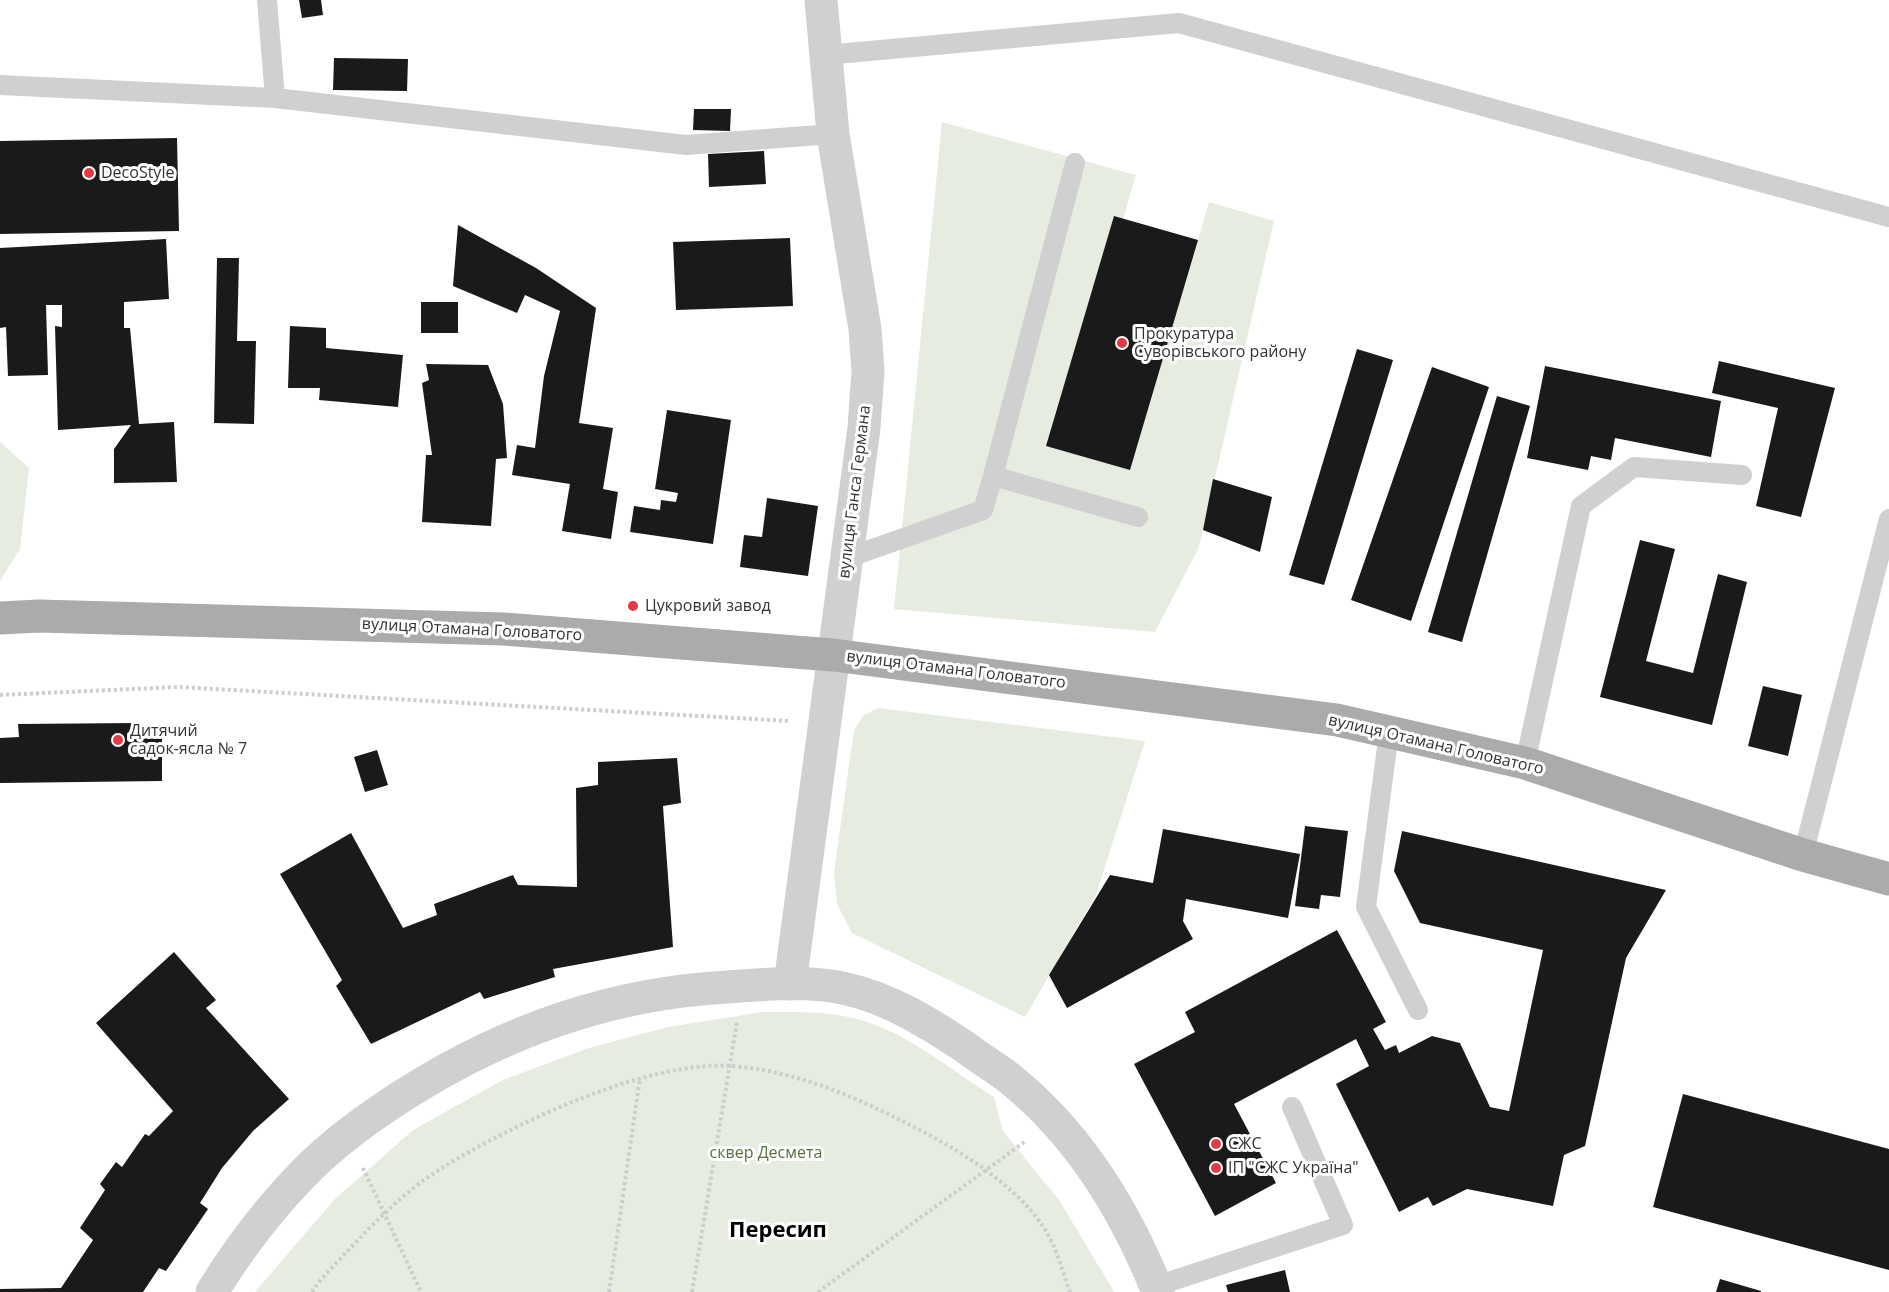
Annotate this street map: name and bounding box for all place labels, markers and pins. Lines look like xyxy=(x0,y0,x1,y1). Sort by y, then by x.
place label: DecoStyle xyxy=(101,163,174,183)
marker: DecoStyle xyxy=(82,166,96,180)
place label: Прокуратура Суворівського району xyxy=(1134,324,1306,362)
marker: Прокуратура Суворівського району xyxy=(1115,336,1129,350)
place label: Цукровий завод xyxy=(645,596,771,616)
marker: Цукровий завод xyxy=(626,599,640,613)
place label: Дитячий садок-ясла № 7 xyxy=(130,721,247,759)
marker: Дитячий садок-ясла № 7 xyxy=(111,733,125,747)
place label: СЖС xyxy=(1228,1134,1262,1154)
marker: СЖС xyxy=(1209,1137,1223,1151)
place label: ІП "СЖС Україна" xyxy=(1228,1158,1359,1178)
marker: ІП "СЖС Україна" xyxy=(1209,1161,1223,1175)

